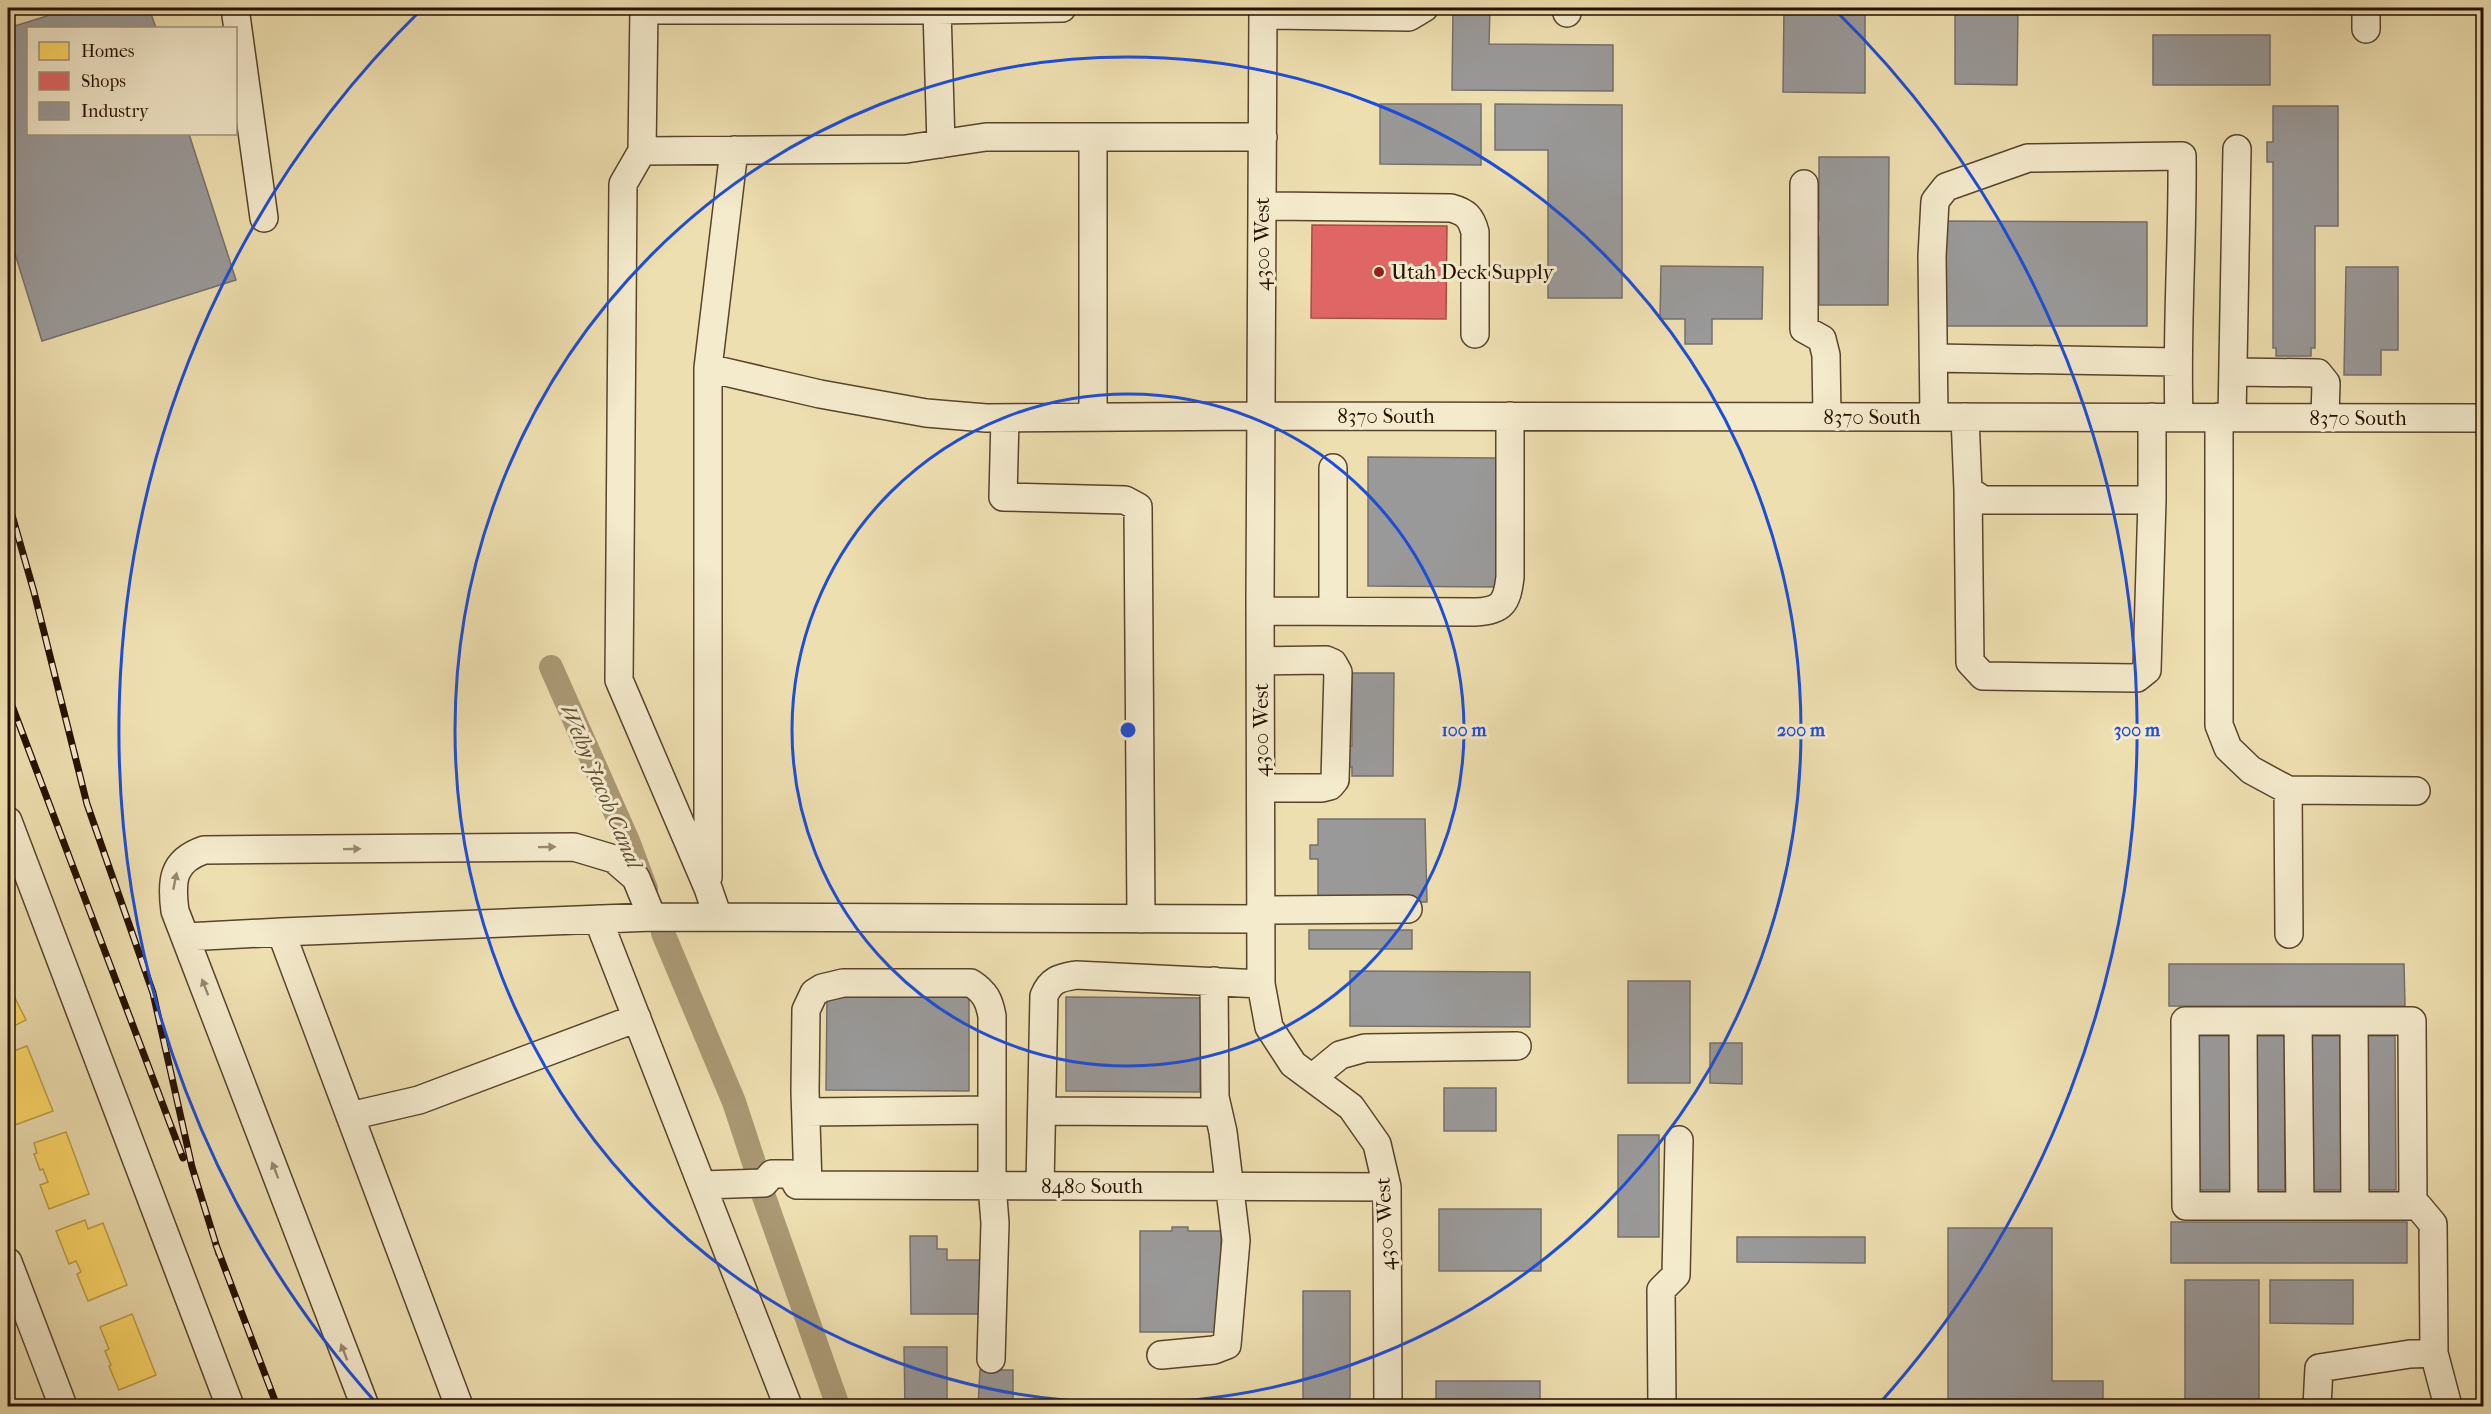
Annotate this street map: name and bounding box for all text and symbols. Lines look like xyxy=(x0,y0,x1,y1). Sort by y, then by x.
legend xyxy=(27,27,237,135)
text: Homes xyxy=(81,41,135,62)
text: Shops xyxy=(81,71,126,92)
text: Industry xyxy=(81,101,150,122)
street label: 4300 West xyxy=(1250,197,1274,291)
place label: Utah Deck Supply xyxy=(1391,260,1554,284)
marker: Utah Deck Supply xyxy=(1372,265,1386,279)
street label: 8370 South xyxy=(1337,404,1435,428)
street label: 8370 South xyxy=(1823,405,1921,429)
street label: 8370 South xyxy=(2309,406,2407,430)
street label: 4300 West xyxy=(1249,683,1273,777)
water label: Welby Jacob Canal xyxy=(555,701,648,875)
centre of rings xyxy=(1118,720,1138,740)
text: 100 m xyxy=(1441,720,1488,741)
text: 200 m xyxy=(1777,720,1826,741)
text: 300 m xyxy=(2114,720,2161,741)
one-way arrow xyxy=(538,842,557,852)
one-way arrow xyxy=(343,844,362,854)
one-way arrow xyxy=(170,871,179,890)
one-way arrow xyxy=(200,978,210,996)
one-way arrow xyxy=(270,1160,280,1178)
street label: 8480 South xyxy=(1041,1174,1143,1198)
street label: 4300 West xyxy=(1371,1176,1399,1271)
one-way arrow xyxy=(339,1343,348,1361)

